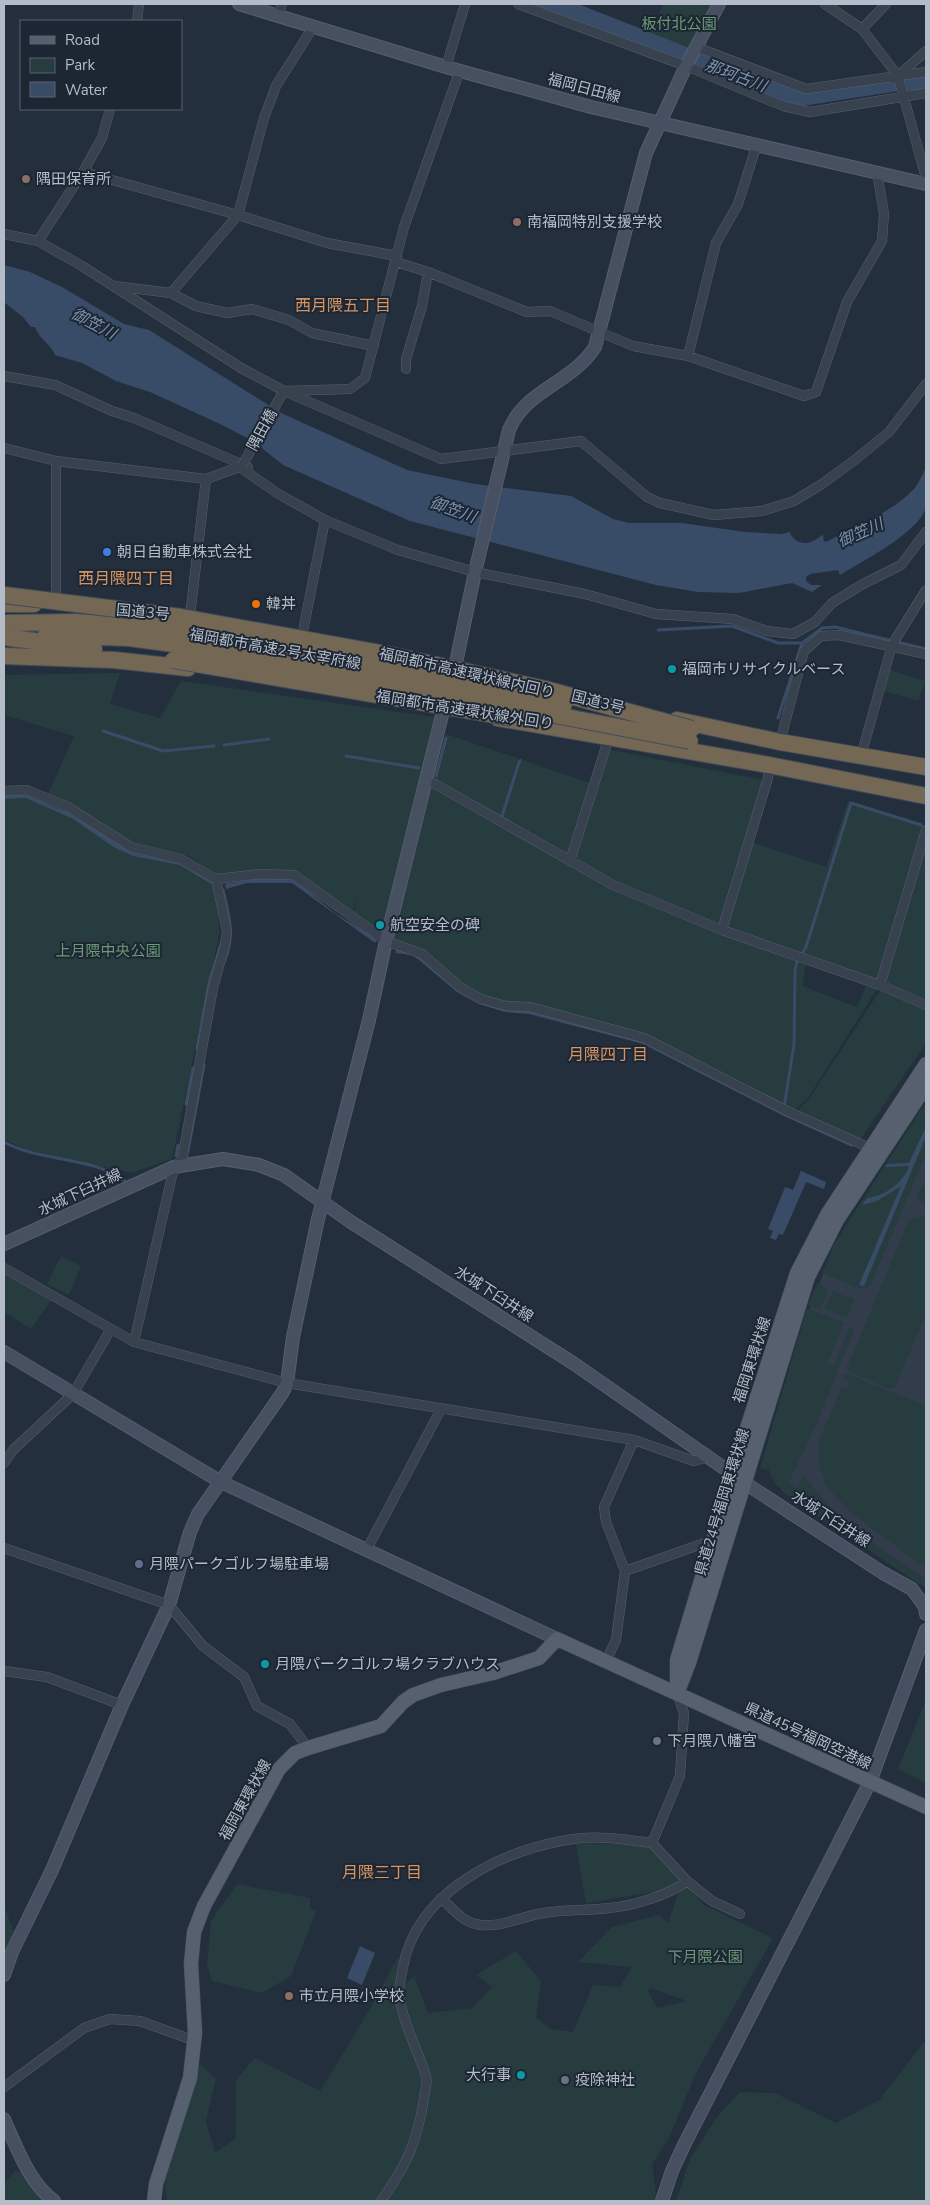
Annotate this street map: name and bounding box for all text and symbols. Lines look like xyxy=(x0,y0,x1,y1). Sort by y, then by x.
park label: 板付北公園 xyxy=(641,14,717,34)
legend xyxy=(20,20,182,110)
text: Road xyxy=(65,30,100,50)
water label: 那珂古川 xyxy=(702,54,771,98)
text: Park xyxy=(65,55,95,75)
street label: 福岡日田線 xyxy=(545,69,623,107)
text: Water xyxy=(65,80,108,100)
place label: 隅田保育所 xyxy=(36,169,111,189)
marker: 隅田保育所 xyxy=(20,173,32,185)
place label: 南福岡特別支援学校 xyxy=(527,212,662,232)
marker: 南福岡特別支援学校 xyxy=(511,216,523,228)
district label: 西月隈五丁目 xyxy=(295,295,391,317)
water label: 御笠川 xyxy=(67,303,122,346)
street label: 隅田橋 xyxy=(242,405,282,455)
water label: 御笠川 xyxy=(426,491,481,529)
water label: 御笠川 xyxy=(834,512,889,553)
place label: 朝日自動車株式会社 xyxy=(117,542,252,562)
marker: 朝日自動車株式会社 xyxy=(101,546,113,558)
district label: 西月隈四丁目 xyxy=(78,568,174,590)
place label: 韓丼 xyxy=(266,594,296,614)
marker: 韓丼 xyxy=(250,598,262,610)
street label: 国道3号 xyxy=(115,600,171,624)
street label: 福岡都市高速2号太宰府線 xyxy=(188,624,362,674)
street label: 福岡都市高速環状線内回り xyxy=(377,643,557,703)
place label: 福岡市リサイクルベース xyxy=(682,659,846,679)
marker: 福岡市リサイクルベース xyxy=(666,663,678,675)
street label: 福岡都市高速環状線外回り xyxy=(375,686,555,734)
street label: 国道3号 xyxy=(569,686,627,718)
place label: 航空安全の碑 xyxy=(390,915,480,935)
marker: 航空安全の碑 xyxy=(374,919,386,931)
park label: 上月隈中央公園 xyxy=(55,941,161,961)
district label: 月隈四丁目 xyxy=(568,1044,648,1066)
street label: 水城下臼井線 xyxy=(35,1164,125,1220)
street label: 水城下臼井線 xyxy=(451,1261,537,1327)
street label: 福岡東環状線 xyxy=(729,1314,775,1406)
street label: 県道24号福岡東環状線 xyxy=(690,1426,754,1578)
street label: 水城下臼井線 xyxy=(788,1486,874,1552)
place label: 月隈パークゴルフ場駐車場 xyxy=(149,1554,329,1574)
marker: 月隈パークゴルフ場駐車場 xyxy=(133,1558,145,1570)
place label: 月隈パークゴルフ場クラブハウス xyxy=(275,1654,500,1674)
marker: 月隈パークゴルフ場クラブハウス xyxy=(259,1658,271,1670)
street label: 県道45号福岡空港線 xyxy=(741,1698,875,1774)
place label: 下月隈八幡宮 xyxy=(667,1731,757,1751)
marker: 下月隈八幡宮 xyxy=(651,1735,663,1747)
street label: 福岡東環状線 xyxy=(214,1756,276,1844)
district label: 月隈三丁目 xyxy=(342,1862,422,1884)
park label: 下月隈公園 xyxy=(667,1947,743,1967)
place label: 市立月隈小学校 xyxy=(299,1986,404,2006)
marker: 市立月隈小学校 xyxy=(283,1990,295,2002)
place label: 大行事 xyxy=(466,2065,511,2085)
marker: 大行事 xyxy=(515,2069,527,2081)
place label: 疫除神社 xyxy=(575,2070,635,2090)
marker: 疫除神社 xyxy=(559,2074,571,2086)

